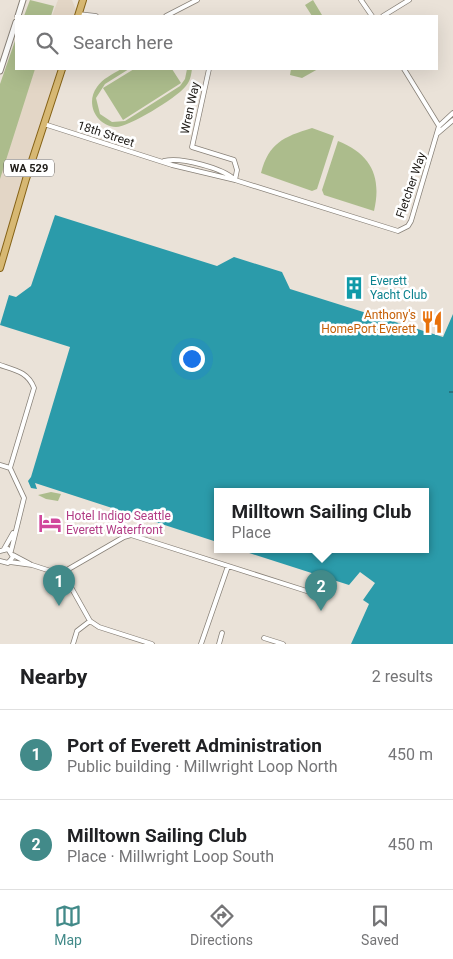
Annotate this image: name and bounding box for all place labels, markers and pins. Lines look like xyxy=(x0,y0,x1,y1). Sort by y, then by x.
place label: Everett Yacht Club xyxy=(370,274,427,302)
building icon: Everett Yacht Club xyxy=(341,275,367,301)
place label: Anthony's HomePort Everett xyxy=(321,308,416,336)
restaurant icon: Anthony's HomePort Everett xyxy=(419,309,445,335)
place label: Hotel Indigo Seattle Everett Waterfront xyxy=(66,509,171,537)
hotel icon: Hotel Indigo Seattle Everett Waterfront xyxy=(37,510,63,536)
pin: 1 xyxy=(43,565,75,606)
pin: 2 xyxy=(305,570,337,611)

